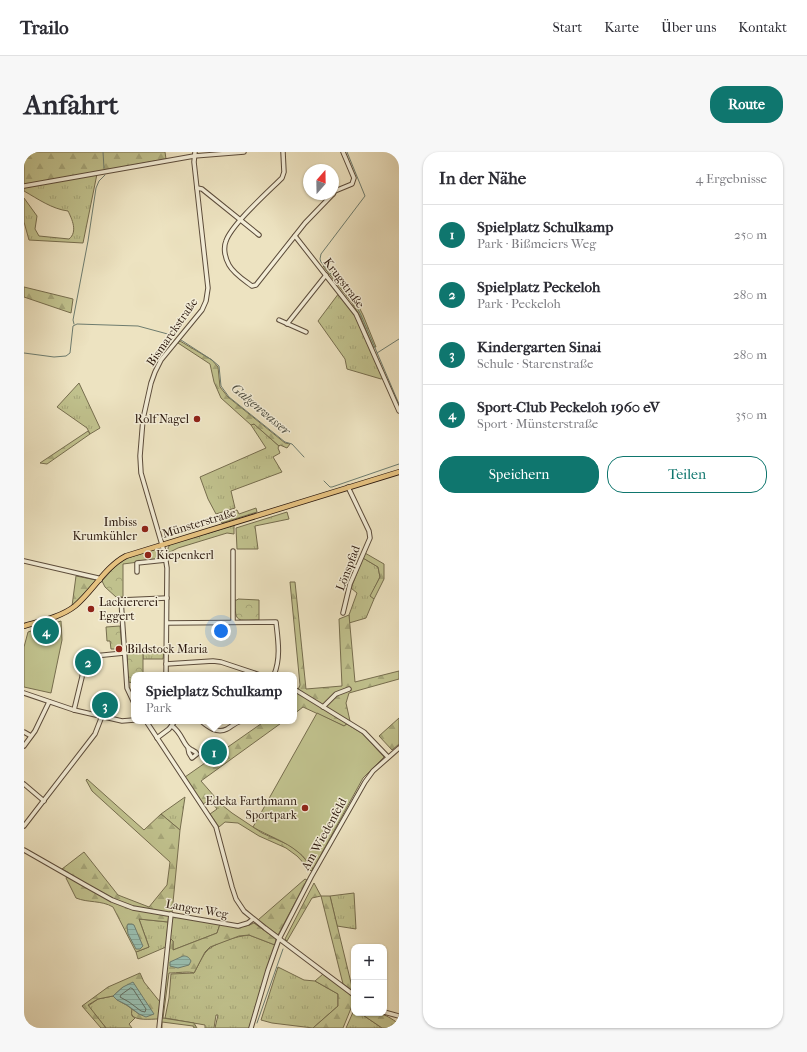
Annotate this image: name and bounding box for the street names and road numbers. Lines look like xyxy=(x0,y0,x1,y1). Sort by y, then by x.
street label: Krugstraße xyxy=(321,255,367,311)
street label: Bismarckstraße xyxy=(143,295,201,369)
street label: Münsterstraße xyxy=(160,505,238,541)
street label: Lönspfad xyxy=(333,543,363,593)
street label: Am Wiedenfeld xyxy=(298,795,350,873)
street label: Langer Weg xyxy=(165,897,230,921)

